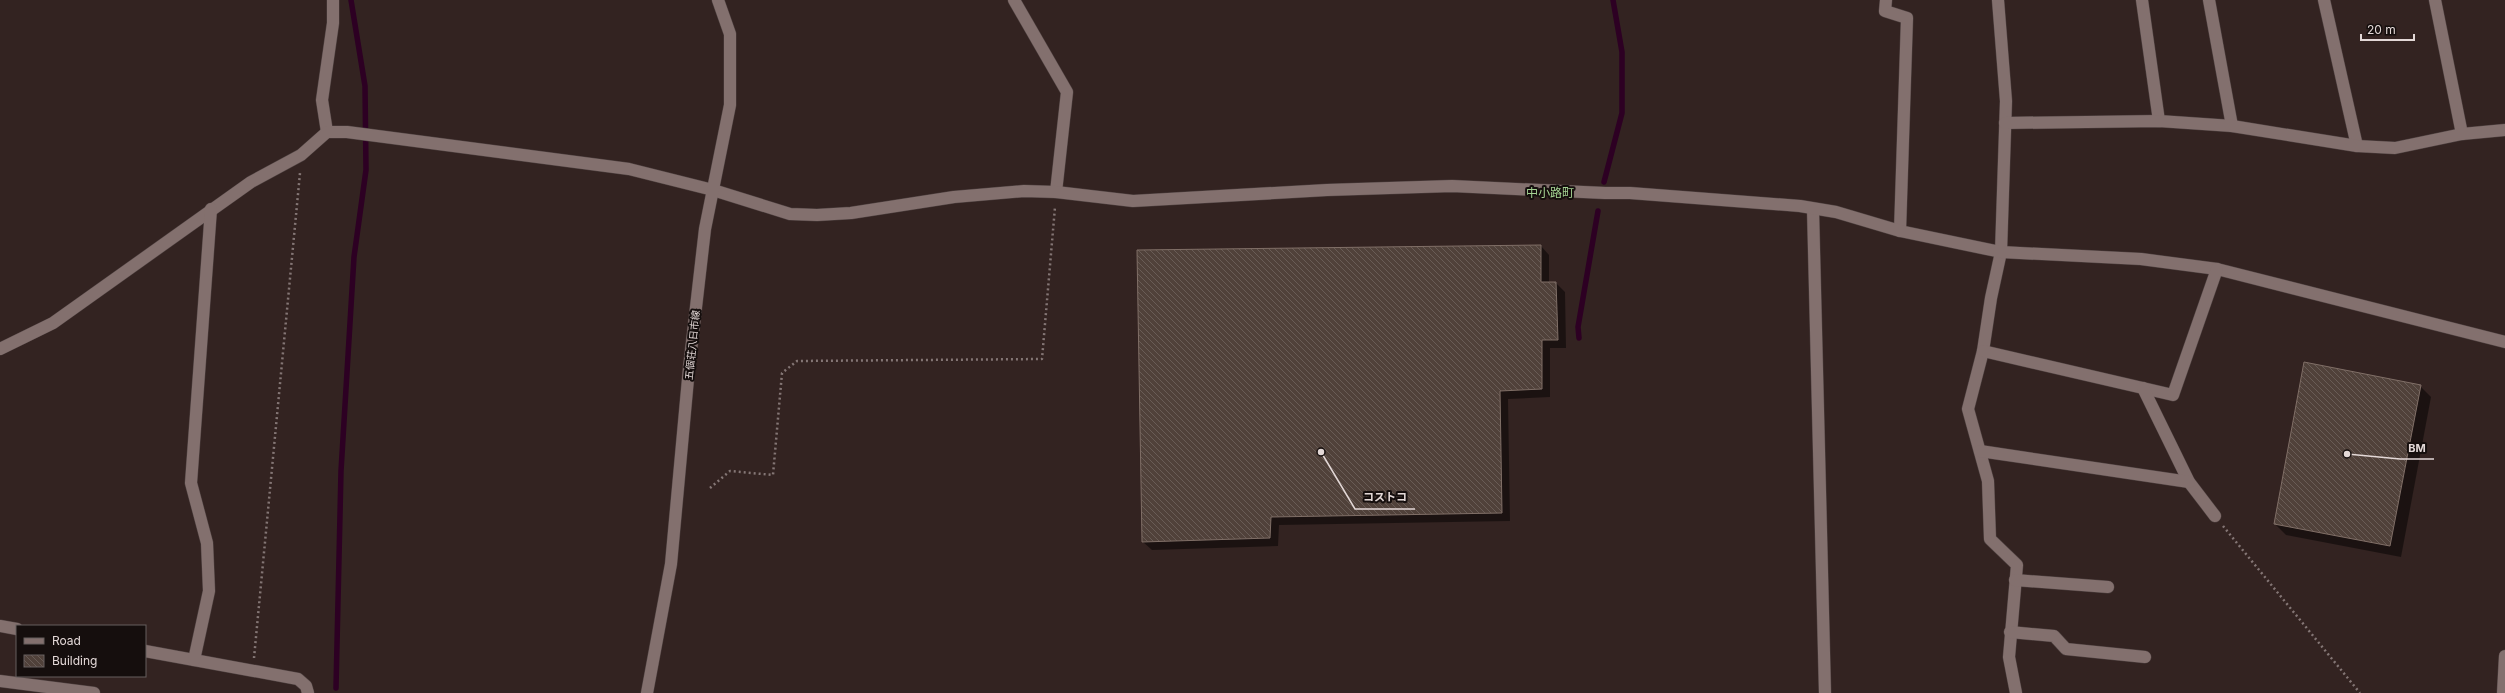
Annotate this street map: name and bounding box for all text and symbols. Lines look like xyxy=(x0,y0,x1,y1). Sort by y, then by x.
scale bar xyxy=(2361,16,2414,42)
text: 20 m xyxy=(2367,22,2396,37)
district label: 中小路町 xyxy=(1526,185,1574,200)
street label: 五個荘八日市線 xyxy=(682,310,702,380)
callout: BM xyxy=(2400,436,2434,459)
text: BM xyxy=(2408,441,2426,455)
callout: コストコ xyxy=(1355,486,1415,509)
text: コストコ xyxy=(1363,490,1407,504)
legend xyxy=(16,625,146,677)
text: Road xyxy=(52,633,81,648)
text: Building xyxy=(52,653,97,668)

